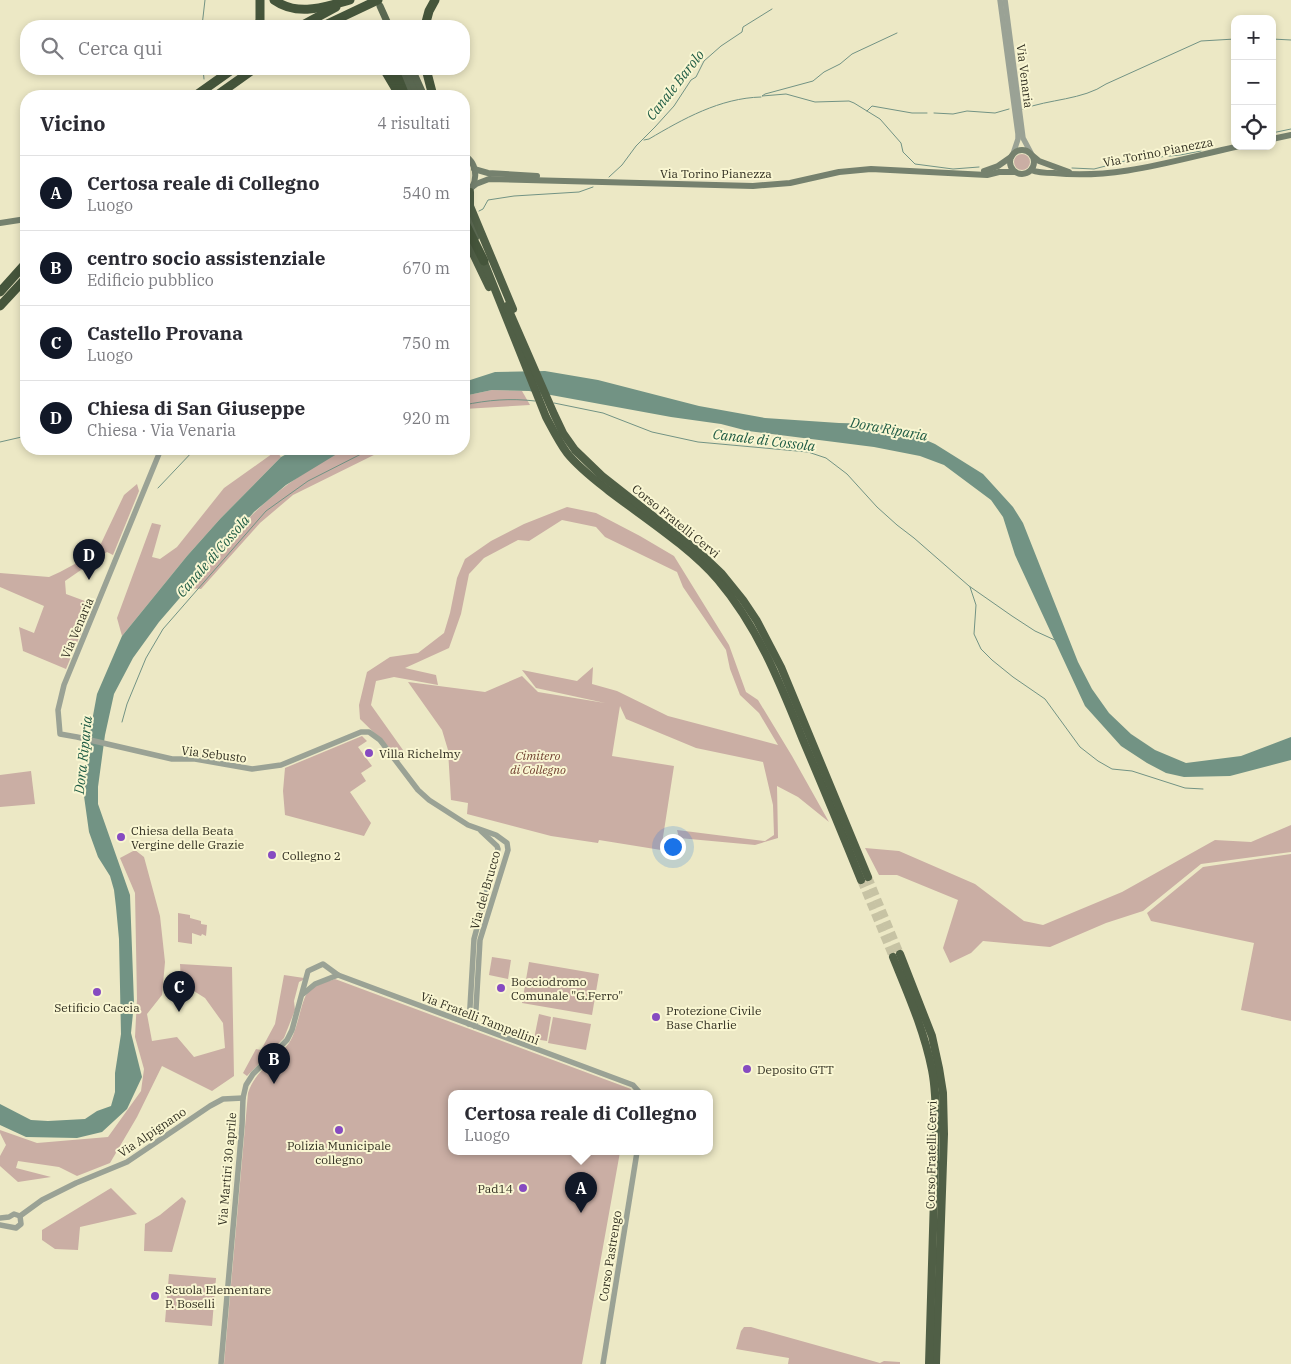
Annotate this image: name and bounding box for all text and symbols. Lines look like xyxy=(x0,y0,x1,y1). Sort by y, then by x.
map controls xyxy=(1231,15,1276,150)
button: + xyxy=(1231,15,1276,60)
search box xyxy=(20,20,470,75)
icon: search xyxy=(38,34,66,62)
text: Cerca qui xyxy=(78,36,162,60)
street label: Via Venaria xyxy=(1014,43,1036,109)
water label: Canale Barolo xyxy=(642,46,708,124)
button: − xyxy=(1231,60,1276,105)
button: locate xyxy=(1231,105,1276,150)
text: Vicino xyxy=(40,109,106,137)
text: 4 risultati xyxy=(377,113,450,133)
street label: Via Torino Pianezza xyxy=(1102,134,1215,170)
street label: Via Torino Pianezza xyxy=(660,166,772,181)
text: Certosa reale di Collegno xyxy=(87,171,320,195)
text: A xyxy=(50,183,62,203)
text: 540 m xyxy=(402,183,450,203)
text: Luogo xyxy=(87,195,133,215)
text: centro socio assistenziale xyxy=(87,246,326,270)
text: B xyxy=(50,258,62,278)
text: 670 m xyxy=(402,258,450,278)
text: Edificio pubblico xyxy=(87,270,214,290)
text: Castello Provana xyxy=(87,321,243,345)
text: C xyxy=(51,333,61,353)
text: 750 m xyxy=(402,333,450,353)
text: Luogo xyxy=(87,345,133,365)
text: Chiesa di San Giuseppe xyxy=(87,396,305,420)
text: D xyxy=(50,408,62,428)
text: 920 m xyxy=(402,408,450,428)
water label: Dora Riparia xyxy=(848,413,930,445)
text: Chiesa · Via Venaria xyxy=(87,420,236,440)
water label: Canale di Cossola xyxy=(712,425,817,455)
street label: Corso Fratelli Cervi xyxy=(629,481,723,561)
water label: Canale di Cossola xyxy=(172,511,254,601)
pin: D xyxy=(73,539,105,580)
street label: Via Venaria xyxy=(58,595,97,661)
water label: Dora Riparia xyxy=(70,715,96,796)
street label: Via Sebusto xyxy=(180,743,248,765)
place label: Villa Richelmy xyxy=(379,746,461,761)
marker: Villa Richelmy xyxy=(363,747,375,759)
park label: Cimitero di Collegno xyxy=(510,748,566,777)
place label: Chiesa della Beata Vergine delle Grazie xyxy=(131,823,244,852)
marker: Chiesa della Beata Vergine delle Grazie xyxy=(115,831,127,843)
your location xyxy=(660,834,686,860)
place label: Collegno 2 xyxy=(282,848,341,863)
marker: Collegno 2 xyxy=(266,849,278,861)
street label: Via del Brucco xyxy=(467,849,503,931)
pin: C xyxy=(163,971,195,1012)
place label: Bocciodromo Comunale "G.Ferro" xyxy=(511,974,623,1003)
marker: Bocciodromo Comunale "G.Ferro" xyxy=(495,982,507,994)
marker: Setificio Caccia xyxy=(91,986,103,998)
street label: Via Fratelli Tampellini xyxy=(419,988,542,1048)
place label: Setificio Caccia xyxy=(54,1000,140,1015)
place label: Protezione Civile Base Charlie xyxy=(666,1003,761,1032)
marker: Protezione Civile Base Charlie xyxy=(650,1011,662,1023)
pin: B xyxy=(258,1043,290,1084)
place label: Deposito GTT xyxy=(757,1062,834,1077)
marker: Deposito GTT xyxy=(741,1063,753,1075)
popup xyxy=(448,1090,713,1155)
street label: Corso Fratelli Cervi xyxy=(923,1100,939,1209)
text: Certosa reale di Collegno xyxy=(464,1101,697,1125)
street label: Via Alpignano xyxy=(115,1104,189,1160)
street label: Via Martiri 30 aprile xyxy=(215,1112,239,1226)
marker: Polizia Municipale collegno xyxy=(333,1124,345,1136)
text: Luogo xyxy=(464,1125,510,1145)
place label: Polizia Municipale collegno xyxy=(287,1138,391,1167)
pin: A xyxy=(565,1172,597,1213)
place label: Pad14 xyxy=(477,1181,513,1196)
marker: Pad14 xyxy=(517,1182,529,1194)
street label: Corso Pastrengo xyxy=(595,1209,625,1302)
place label: Scuola Elementare P. Boselli xyxy=(165,1282,271,1311)
marker: Scuola Elementare P. Boselli xyxy=(149,1290,161,1302)

